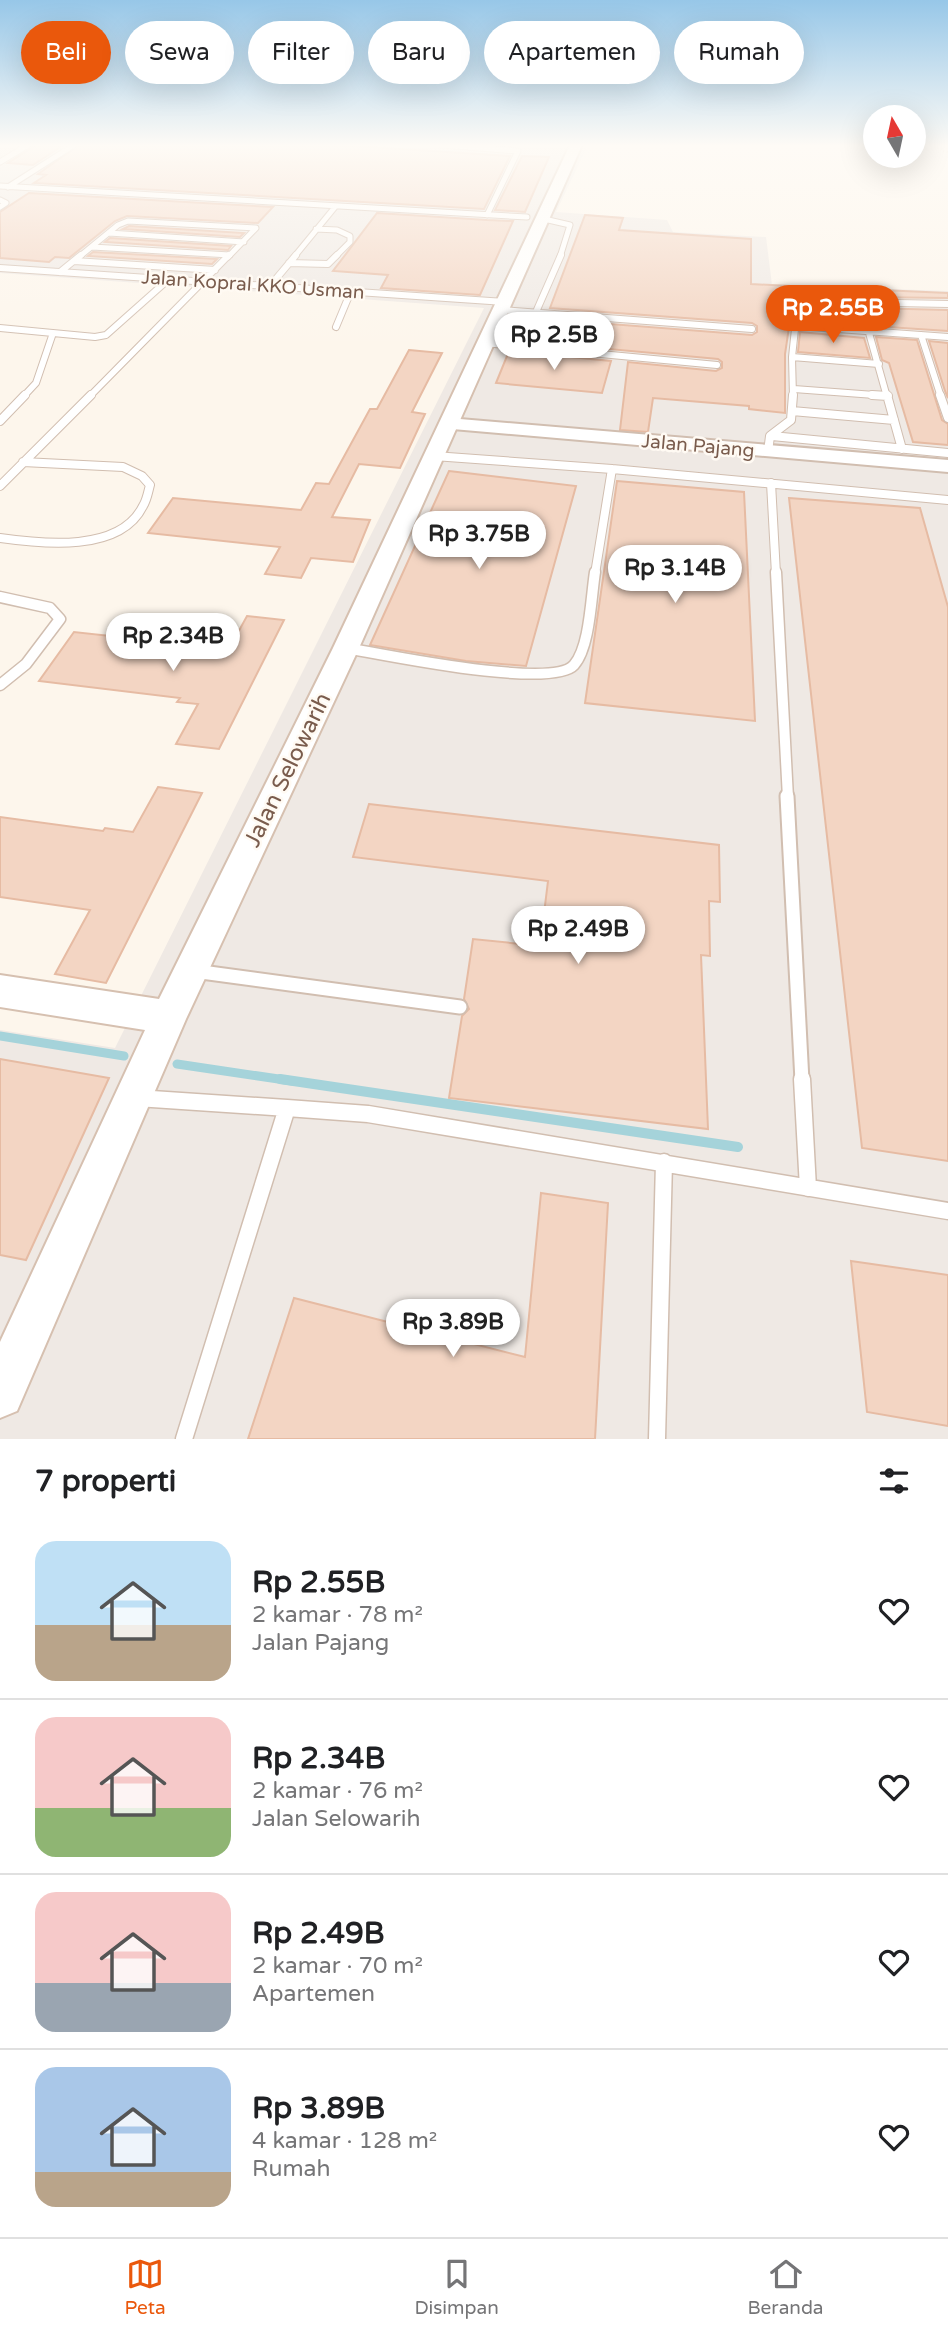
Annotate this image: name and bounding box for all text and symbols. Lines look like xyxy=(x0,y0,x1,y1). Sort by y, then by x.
chip: Beli xyxy=(21,21,111,84)
chip: Sewa xyxy=(125,21,234,84)
chip: Filter xyxy=(248,21,354,84)
chip: Baru xyxy=(368,21,470,84)
chip: Apartemen xyxy=(484,21,660,84)
chip: Rumah xyxy=(674,21,804,84)
north arrow xyxy=(863,105,926,168)
map controls xyxy=(863,105,926,168)
street label: Jalan Kopral KKO Usman xyxy=(141,266,365,304)
pin: Rp 2.55B xyxy=(761,286,905,345)
text: Rp 2.55B xyxy=(782,294,884,322)
pin: Rp 2.5B xyxy=(489,312,619,372)
text: Rp 2.5B xyxy=(510,321,598,349)
street label: Jalan Pajang xyxy=(641,430,755,462)
pin: Rp 3.75B xyxy=(407,512,551,571)
text: Rp 3.75B xyxy=(428,520,530,548)
pin: Rp 3.14B xyxy=(603,546,747,605)
text: Rp 3.14B xyxy=(624,554,726,582)
pin: Rp 2.34B xyxy=(101,614,245,673)
text: Rp 2.34B xyxy=(122,622,224,650)
street label: Jalan Selowarih xyxy=(238,688,338,852)
pin: Rp 2.49B xyxy=(506,906,650,966)
text: Rp 2.49B xyxy=(527,915,629,943)
pin: Rp 3.89B xyxy=(381,1300,525,1359)
text: Rp 3.89B xyxy=(402,1308,504,1336)
icon: filters xyxy=(875,1462,913,1500)
text: 7 properti xyxy=(35,1463,176,1500)
text: Rp 2.55B xyxy=(252,1564,385,1601)
icon: home xyxy=(91,1569,175,1653)
icon: heart xyxy=(875,1592,913,1630)
text: 2 kamar · 78 m² xyxy=(252,1601,423,1629)
text: Jalan Pajang xyxy=(252,1629,389,1657)
text: Rp 2.34B xyxy=(252,1740,385,1777)
icon: home xyxy=(91,1745,175,1829)
icon: heart xyxy=(875,1768,913,1806)
text: 2 kamar · 76 m² xyxy=(252,1777,423,1805)
text: Jalan Selowarih xyxy=(252,1805,421,1833)
text: Rp 2.49B xyxy=(252,1915,385,1952)
icon: home xyxy=(91,1920,175,2004)
icon: heart xyxy=(875,1943,913,1981)
text: 2 kamar · 70 m² xyxy=(252,1952,423,1980)
text: Apartemen xyxy=(252,1980,375,2008)
text: Rp 3.89B xyxy=(252,2090,385,2127)
icon: home xyxy=(91,2095,175,2179)
icon: heart xyxy=(875,2118,913,2156)
text: 4 kamar · 128 m² xyxy=(252,2127,437,2155)
text: Rumah xyxy=(252,2155,330,2183)
tab: Peta xyxy=(124,2255,166,2319)
tab: Disimpan xyxy=(414,2255,499,2319)
tab: Beranda xyxy=(748,2255,824,2319)

